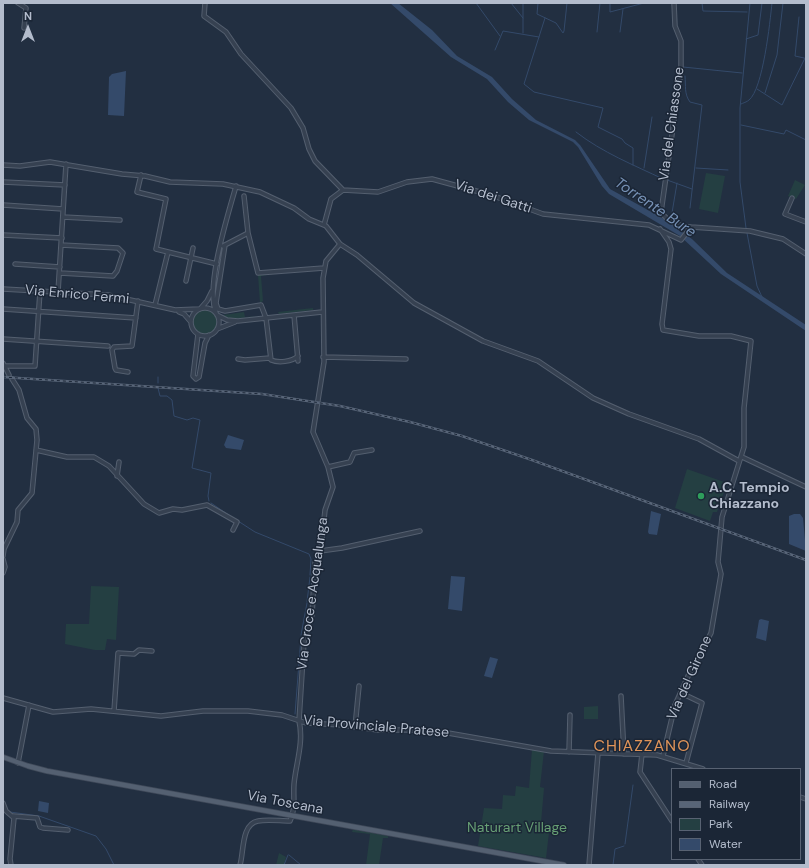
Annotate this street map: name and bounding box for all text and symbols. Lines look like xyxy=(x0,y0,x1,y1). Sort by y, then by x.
north arrow xyxy=(8,8,48,48)
text: N xyxy=(24,9,32,23)
street label: Via del Chiassone xyxy=(656,66,688,182)
water label: Torrente Bure xyxy=(611,174,699,242)
street label: Via dei Gatti xyxy=(452,177,534,217)
street label: Via Enrico Fermi xyxy=(24,282,130,308)
place label: A.C. Tempio Chiazzano xyxy=(709,480,789,512)
marker: A.C. Tempio Chiazzano xyxy=(696,491,706,501)
street label: Via Croce e Acqualunga xyxy=(294,516,332,672)
street label: Via del Girone xyxy=(664,633,716,723)
street label: Via Provinciale Pratese xyxy=(302,712,450,742)
district label: CHIAZZANO xyxy=(593,737,691,757)
legend xyxy=(671,768,801,860)
text: Road xyxy=(709,776,737,792)
street label: Via Toscana xyxy=(245,787,325,819)
text: Railway xyxy=(709,796,750,812)
text: Park xyxy=(709,816,733,832)
park label: Naturart Village xyxy=(467,820,567,836)
text: Water xyxy=(709,836,742,852)

